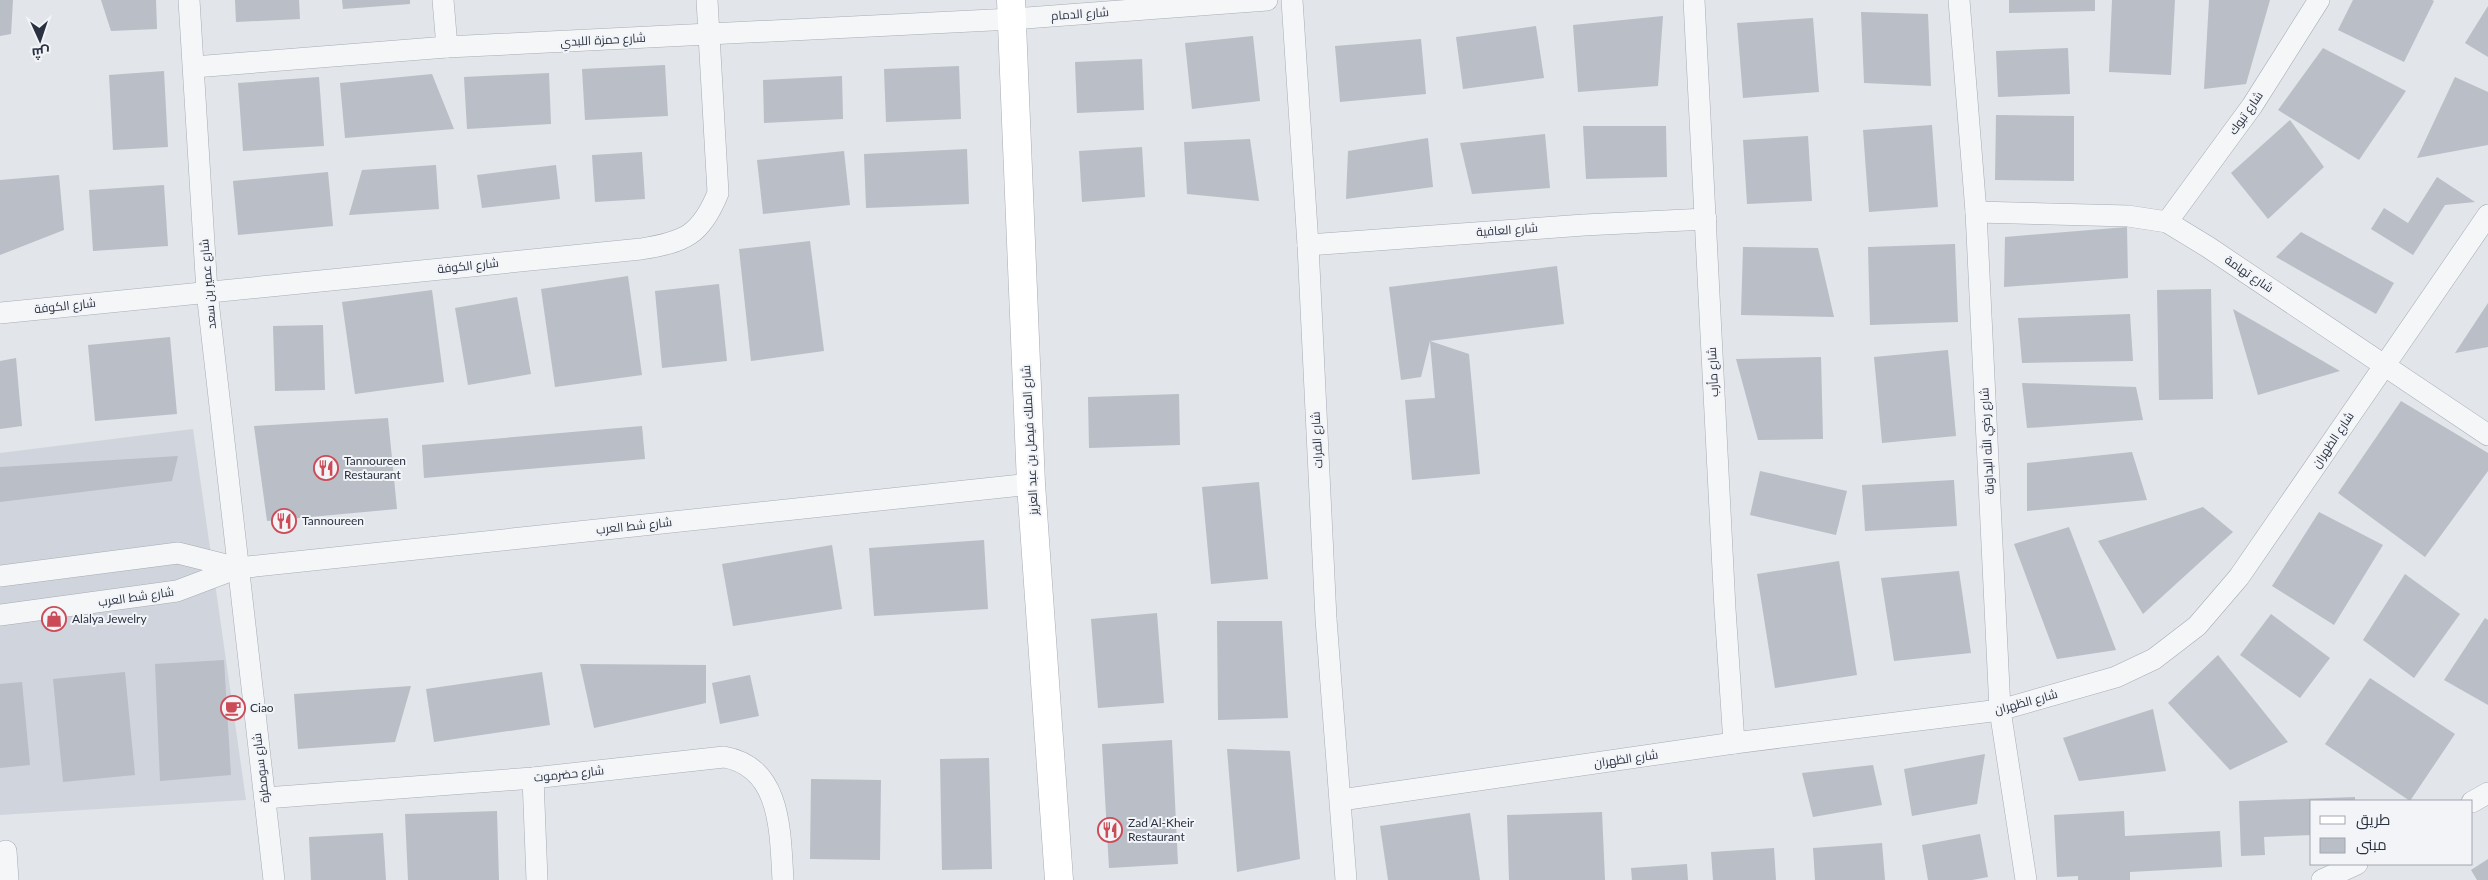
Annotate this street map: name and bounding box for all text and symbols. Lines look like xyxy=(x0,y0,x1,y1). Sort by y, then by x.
street label: شارع الدمام xyxy=(1050,4,1110,24)
north arrow xyxy=(15,15,65,65)
street label: شارع حمزة اللبدي xyxy=(560,30,646,52)
text: ش xyxy=(31,44,50,62)
street label: شارع تبوك xyxy=(2225,88,2267,138)
street label: شارع العافية xyxy=(1476,220,1538,240)
street label: شارع عمير بن سعد xyxy=(196,238,220,330)
street label: شارع تهامة xyxy=(2221,252,2277,296)
street label: شارع الكوفة xyxy=(436,255,500,277)
street label: شارع الكوفة xyxy=(33,295,97,317)
street label: شارع مأرب xyxy=(1704,346,1722,397)
street label: شارع الملك فيصل بن عبد العزيز xyxy=(1018,364,1042,516)
street label: شارع رضي الله البداونة xyxy=(1976,387,2000,495)
street label: شارع الظهران xyxy=(2308,409,2358,471)
street label: شارع الفرات xyxy=(1308,411,1326,469)
place label: Tannoureen Restaurant xyxy=(344,453,406,482)
restaurant icon: Tannoureen Restaurant xyxy=(313,455,339,481)
restaurant icon: Tannoureen xyxy=(271,508,297,534)
place label: Tannoureen xyxy=(302,513,364,528)
street label: شارع شط العرب xyxy=(595,514,673,538)
street label: شارع شط العرب xyxy=(97,584,175,610)
shop icon: Alalya Jewelry xyxy=(41,606,67,632)
place label: Alalya Jewelry xyxy=(72,611,147,626)
street label: شارع الظهران xyxy=(1993,686,2059,718)
cafe icon: Ciao xyxy=(220,695,246,721)
place label: Ciao xyxy=(250,700,274,715)
street label: شارع سومطرة xyxy=(249,732,273,804)
street label: شارع الظهران xyxy=(1593,747,1659,771)
street label: شارع حضرموت xyxy=(533,762,605,786)
legend xyxy=(2310,800,2473,865)
text: طريق xyxy=(2356,810,2390,830)
place label: Zad Al-Kheir Restaurant xyxy=(1128,815,1195,844)
restaurant icon: Zad Al-Kheir Restaurant xyxy=(1097,817,1123,843)
text: مبنى xyxy=(2356,835,2387,855)

